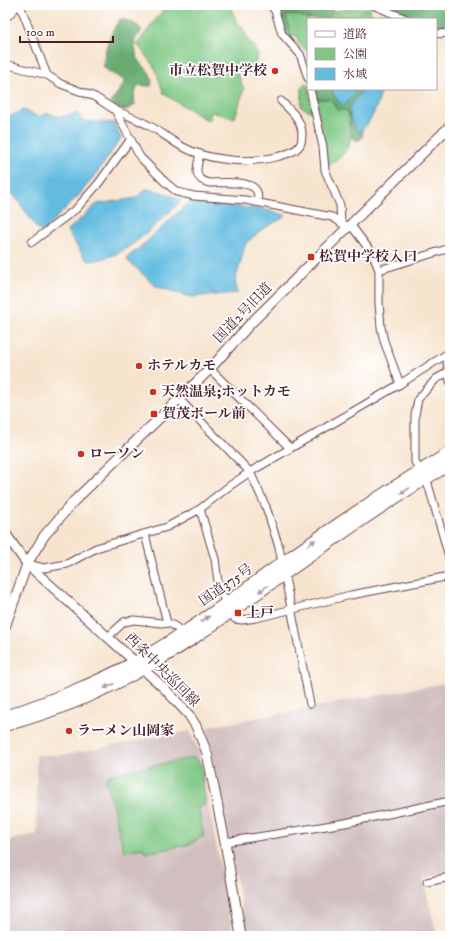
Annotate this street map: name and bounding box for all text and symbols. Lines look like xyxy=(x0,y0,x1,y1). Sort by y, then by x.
scale bar xyxy=(20,18,113,44)
legend xyxy=(307,18,437,90)
text: 100 m xyxy=(26,25,55,40)
text: 道路 xyxy=(343,27,367,42)
text: 公園 xyxy=(343,47,367,62)
place label: 市立松賀中学校 xyxy=(169,62,267,80)
marker: 市立松賀中学校 xyxy=(270,66,280,76)
text: 水域 xyxy=(343,67,367,82)
place label: 松賀中学校入口 xyxy=(319,248,417,266)
marker: 松賀中学校入口 xyxy=(306,252,316,262)
street label: 国道2号旧道 xyxy=(210,279,276,347)
place label: ホテルカモ xyxy=(147,357,216,375)
marker: ホテルカモ xyxy=(134,361,144,371)
place label: 天然温泉;ホットカモ xyxy=(161,383,291,401)
marker: 天然温泉;ホットカモ xyxy=(148,387,158,397)
place label: 賀茂ボール前 xyxy=(162,405,246,423)
marker: 賀茂ボール前 xyxy=(149,409,159,419)
place label: ローソン xyxy=(89,445,144,463)
marker: ローソン xyxy=(76,449,86,459)
one-way arrow xyxy=(399,488,411,495)
one-way arrow xyxy=(305,539,316,547)
street label: 国道375号 xyxy=(196,560,256,610)
one-way arrow xyxy=(258,585,268,593)
place label: 上戸 xyxy=(246,604,274,622)
marker: 上戸 xyxy=(233,608,243,618)
one-way arrow xyxy=(200,615,210,623)
street label: 西条中央巡回線 xyxy=(121,629,203,711)
one-way arrow xyxy=(103,683,114,689)
place label: ラーメン山岡家 xyxy=(77,722,174,740)
marker: ラーメン山岡家 xyxy=(64,726,74,736)

